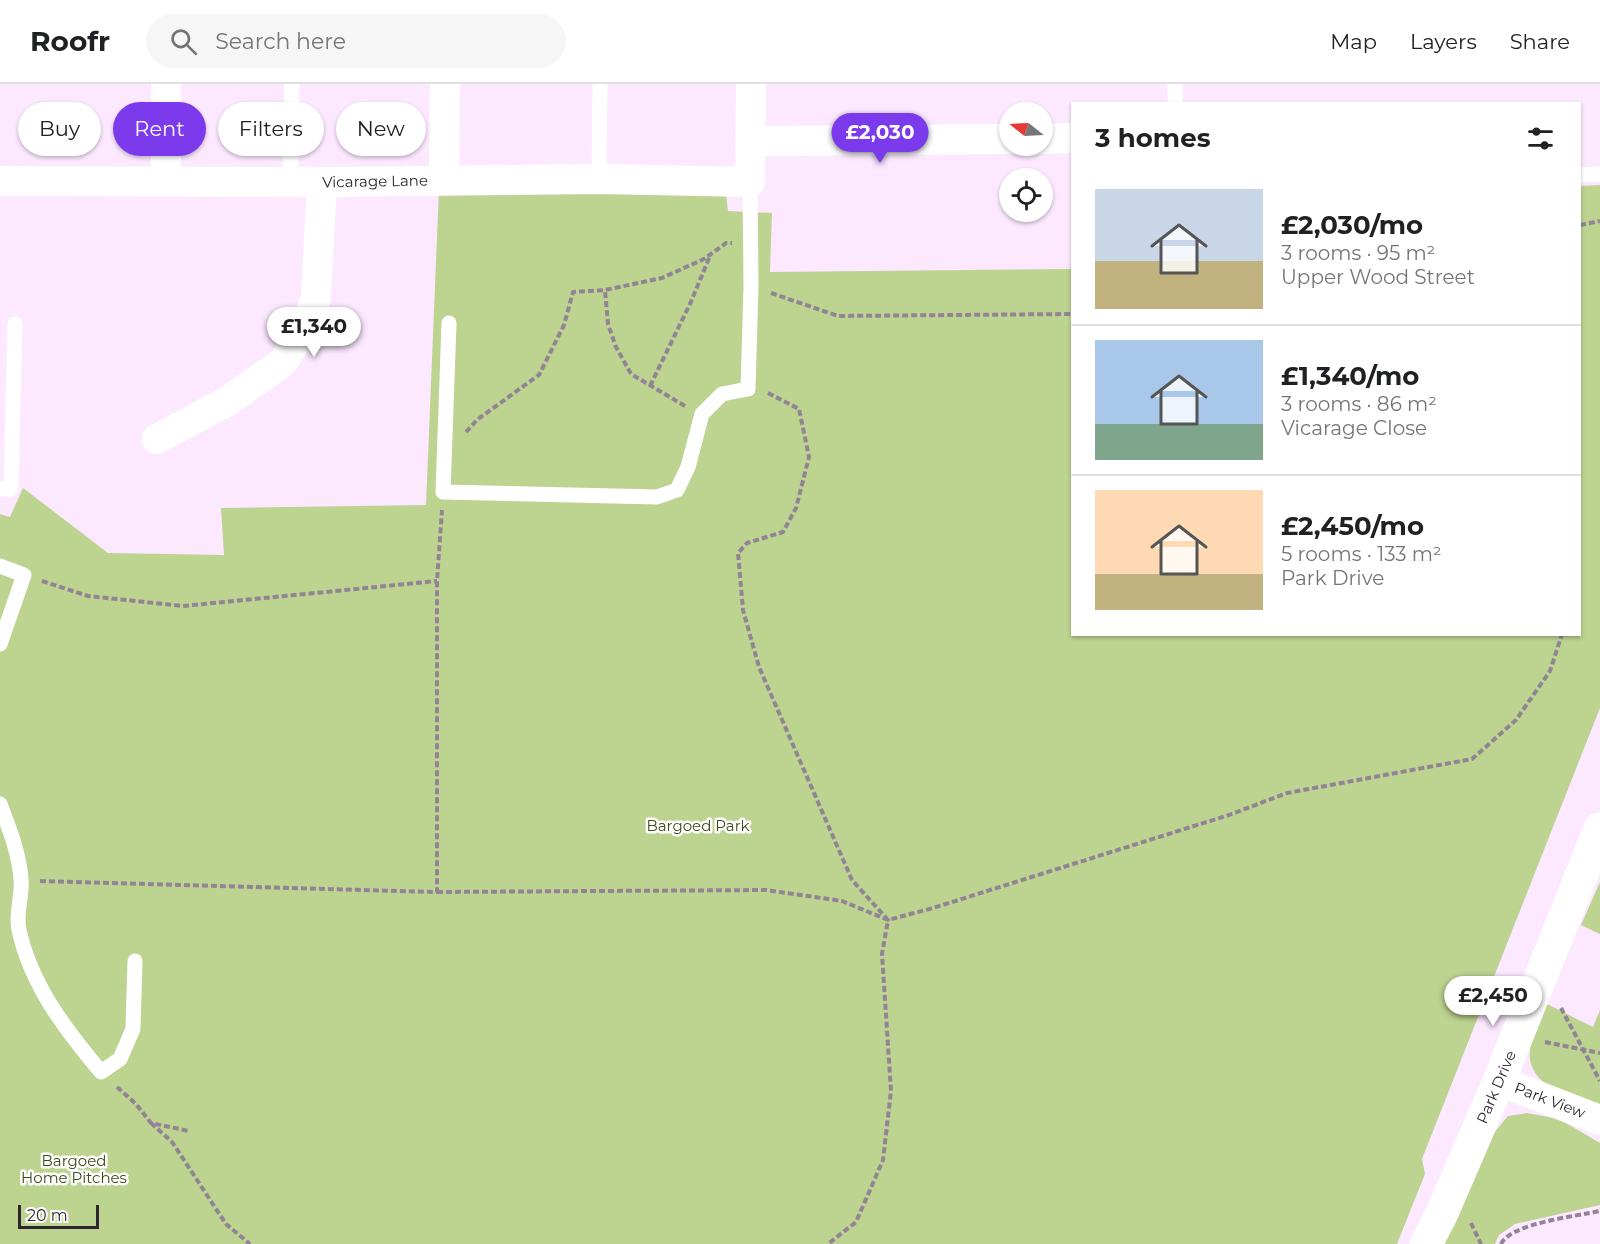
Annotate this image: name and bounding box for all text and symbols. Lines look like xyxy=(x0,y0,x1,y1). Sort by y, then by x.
search box xyxy=(146,14,566,68)
text: Roofr xyxy=(30,24,110,58)
icon: search xyxy=(167,25,200,58)
text: Search here xyxy=(215,28,346,55)
text: Map xyxy=(1330,29,1377,54)
text: Layers xyxy=(1410,29,1477,54)
text: Share xyxy=(1510,29,1570,54)
chip: Buy xyxy=(18,102,101,156)
chip: Rent xyxy=(113,102,206,156)
chip: Filters xyxy=(218,102,324,156)
chip: New xyxy=(336,102,426,156)
north arrow xyxy=(999,102,1053,156)
map controls xyxy=(999,102,1053,222)
pin: £2,030 xyxy=(831,113,929,164)
text: £2,030 xyxy=(846,120,914,144)
text: 3 homes xyxy=(1095,122,1210,154)
icon: filters xyxy=(1524,122,1557,155)
button: locate xyxy=(999,168,1053,222)
street label: Vicarage Lane xyxy=(322,171,428,191)
text: £2,030/mo xyxy=(1281,209,1423,241)
icon: home xyxy=(1143,213,1215,285)
text: 3 rooms · 95 m² xyxy=(1281,241,1435,265)
text: Upper Wood Street xyxy=(1281,265,1475,289)
pin: £1,340 xyxy=(265,307,363,358)
text: £1,340 xyxy=(281,314,347,338)
text: £1,340/mo xyxy=(1281,360,1419,392)
icon: home xyxy=(1143,364,1215,436)
text: 3 rooms · 86 m² xyxy=(1281,392,1437,416)
text: Vicarage Close xyxy=(1281,416,1427,440)
text: £2,450/mo xyxy=(1281,510,1424,542)
icon: home xyxy=(1143,514,1215,586)
text: 5 rooms · 133 m² xyxy=(1281,542,1442,566)
text: Park Drive xyxy=(1281,566,1384,590)
park label: Bargoed Park xyxy=(646,816,750,835)
pin: £2,450 xyxy=(1444,976,1542,1027)
text: £2,450 xyxy=(1458,983,1528,1007)
street label: Park Drive xyxy=(1472,1048,1520,1126)
street label: Park View xyxy=(1512,1078,1589,1123)
park label: Bargoed Home Pitches xyxy=(21,1151,127,1187)
scale bar xyxy=(18,1202,99,1230)
text: 20 m xyxy=(27,1206,68,1225)

